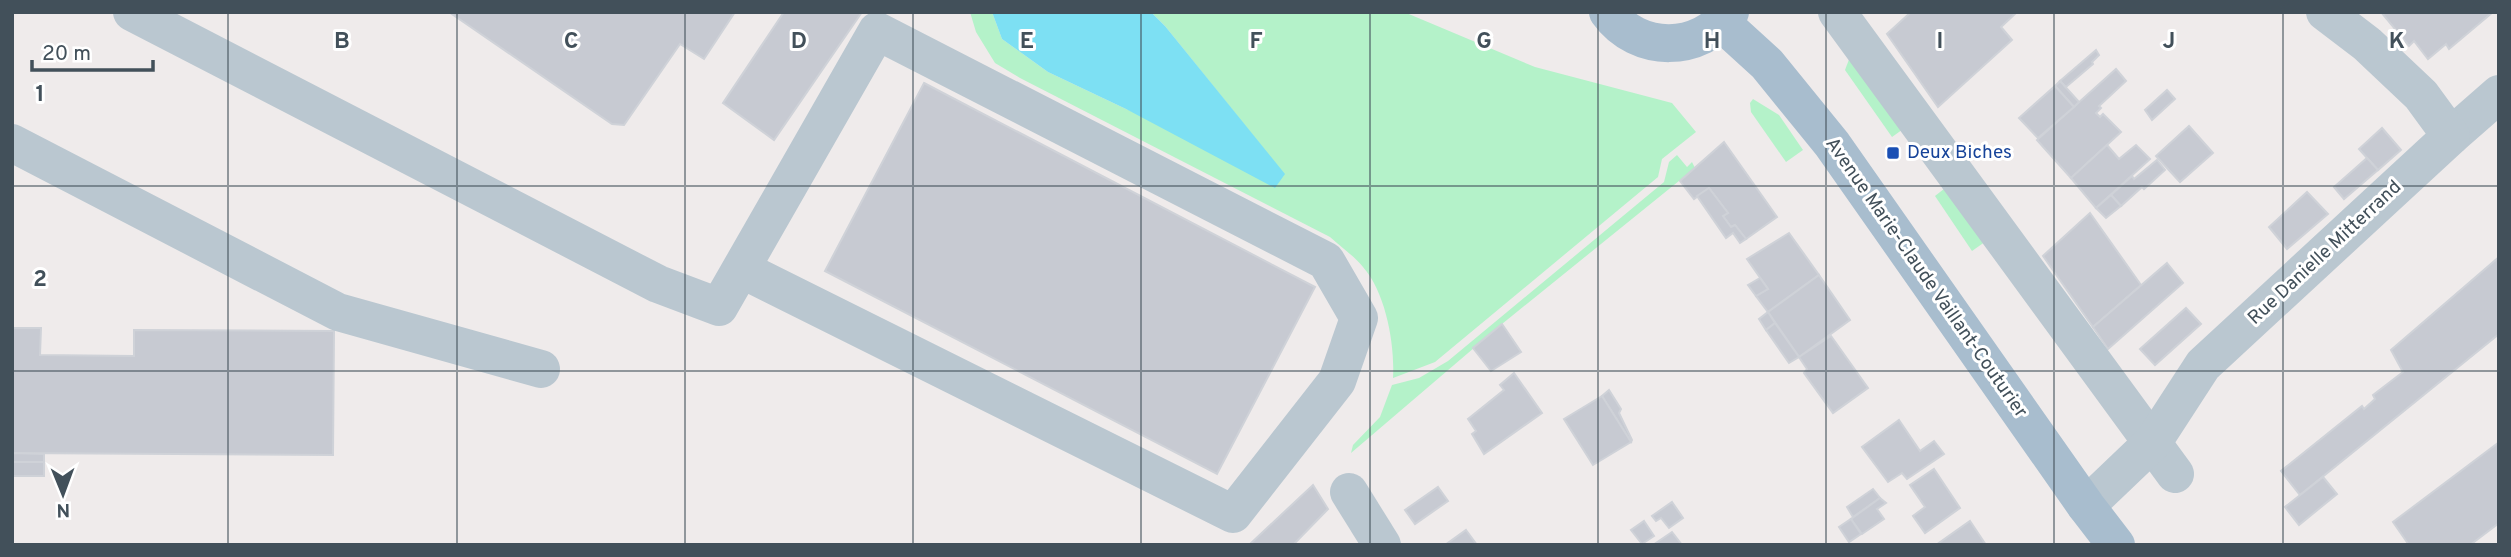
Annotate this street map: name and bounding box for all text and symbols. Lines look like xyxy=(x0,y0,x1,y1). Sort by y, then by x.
scale bar xyxy=(32,28,152,72)
text: B xyxy=(334,28,350,57)
text: C xyxy=(564,28,578,57)
text: D xyxy=(791,28,807,57)
text: E xyxy=(1020,28,1034,57)
text: F xyxy=(1249,28,1263,57)
text: G xyxy=(1476,28,1492,57)
text: H xyxy=(1704,28,1720,57)
text: I xyxy=(1937,28,1943,57)
text: J xyxy=(2163,28,2175,57)
text: K xyxy=(2389,28,2405,57)
text: 20 m xyxy=(42,41,91,68)
text: 1 xyxy=(35,81,45,110)
street label: Avenue Marie-Claude Vaillant-Couturier xyxy=(1820,133,2033,423)
place label: Deux Biches xyxy=(1907,141,2012,165)
marker: Deux Biches xyxy=(1885,145,1901,161)
street label: Rue Danielle Mitterrand xyxy=(2243,176,2407,330)
text: 2 xyxy=(33,266,47,295)
north arrow xyxy=(28,459,98,529)
text: N xyxy=(56,497,70,521)

